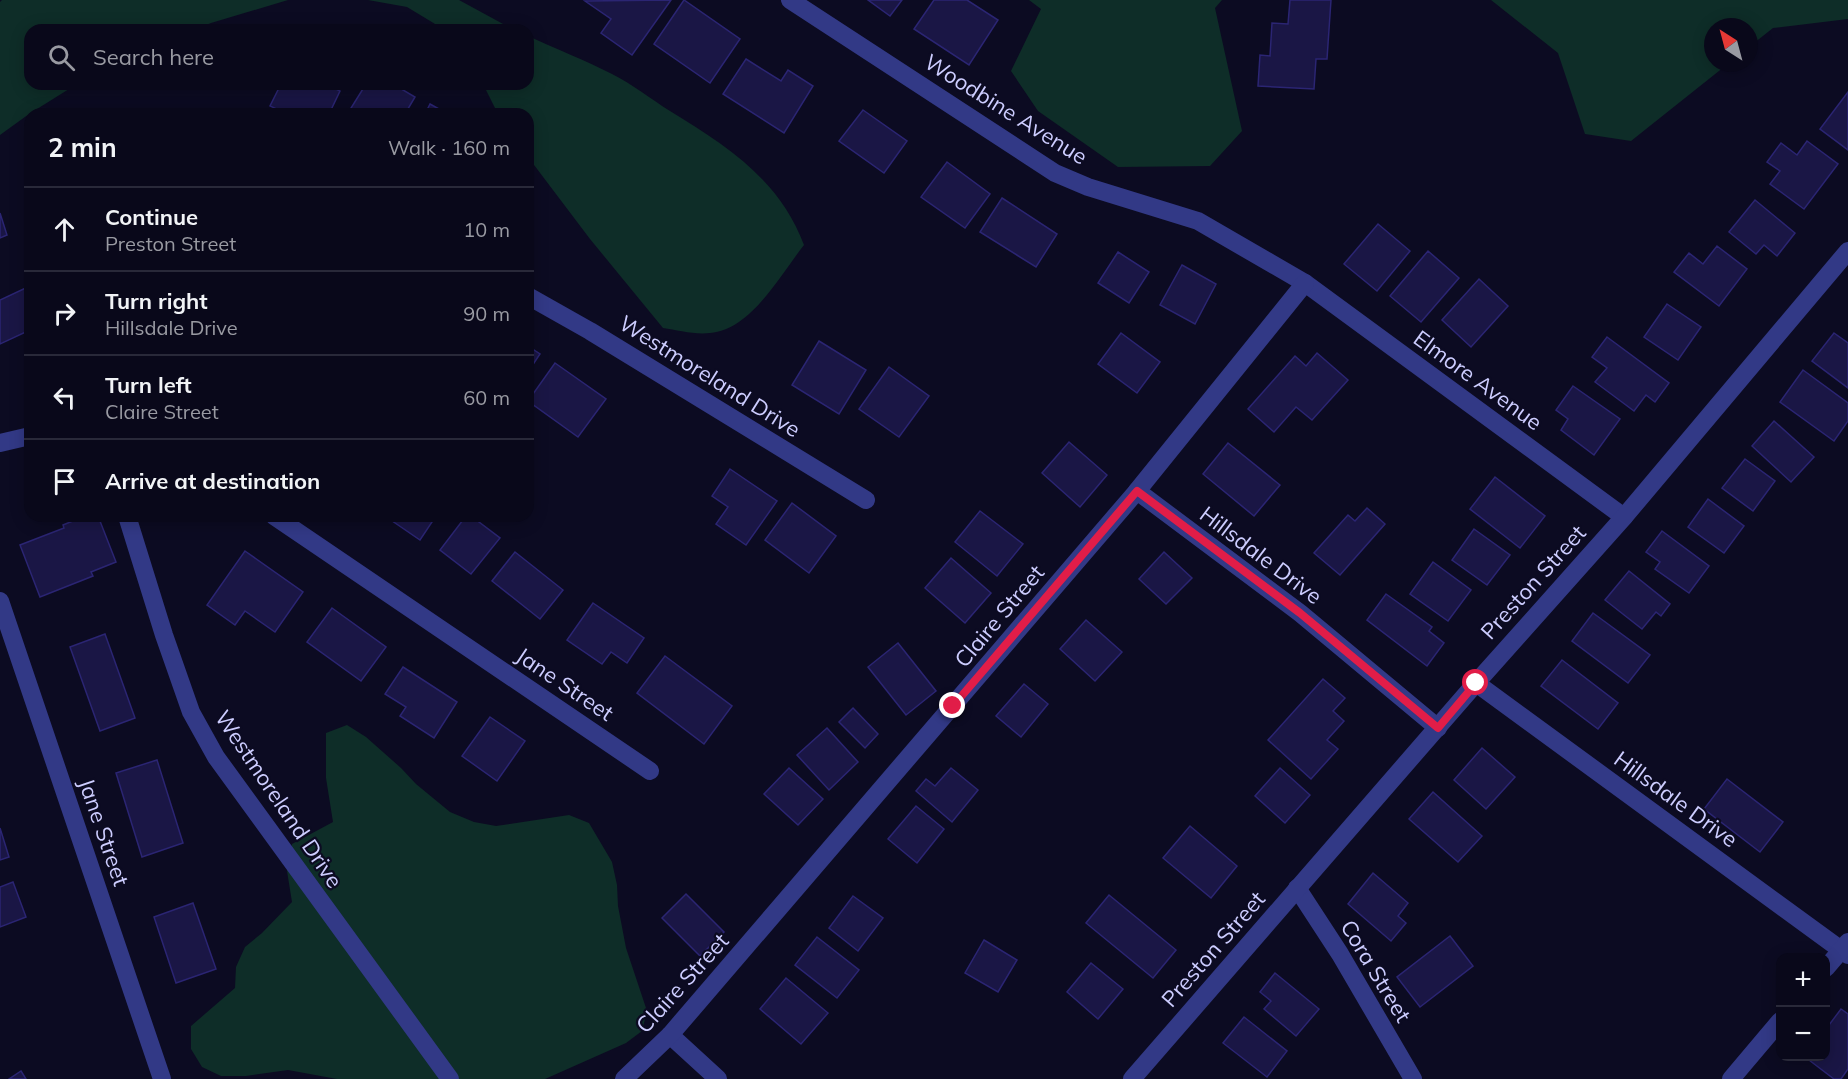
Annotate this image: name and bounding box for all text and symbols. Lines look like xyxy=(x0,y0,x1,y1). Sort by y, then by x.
north arrow xyxy=(1704,18,1758,72)
search box xyxy=(24,24,534,90)
icon: search xyxy=(45,41,78,74)
text: Search here xyxy=(93,43,214,71)
street label: Woodbine Avenue xyxy=(919,48,1093,170)
text: 2 min xyxy=(48,131,117,164)
text: Walk · 160 m xyxy=(388,135,510,160)
text: Continue xyxy=(105,203,198,231)
icon: ahead xyxy=(48,213,81,246)
text: 10 m xyxy=(463,217,510,242)
text: Preston Street xyxy=(105,231,236,256)
text: Turn right xyxy=(105,287,208,315)
icon: right xyxy=(48,297,81,330)
text: 90 m xyxy=(463,301,510,326)
street label: Westmoreland Drive xyxy=(614,309,806,443)
text: Hillsdale Drive xyxy=(105,315,238,340)
street label: Elmore Avenue xyxy=(1408,324,1548,436)
text: Turn left xyxy=(105,371,192,399)
icon: left xyxy=(48,381,81,414)
text: 60 m xyxy=(463,385,510,410)
text: Claire Street xyxy=(105,399,219,424)
icon: arrive xyxy=(48,465,81,498)
text: Arrive at destination xyxy=(105,467,320,495)
street label: Hillsdale Drive xyxy=(1194,500,1328,610)
street label: Preston Street xyxy=(1474,519,1592,645)
street label: Claire Street xyxy=(948,559,1050,673)
street label: Jane Street xyxy=(511,641,619,727)
route start xyxy=(1462,669,1488,695)
route end xyxy=(939,692,965,718)
street label: Westmoreland Drive xyxy=(209,705,349,893)
street label: Hillsdale Drive xyxy=(1609,745,1743,853)
street label: Jane Street xyxy=(73,775,136,890)
street label: Preston Street xyxy=(1155,885,1271,1013)
street label: Cora Street xyxy=(1335,915,1418,1028)
street label: Claire Street xyxy=(630,927,734,1039)
map controls xyxy=(1776,953,1830,1061)
button: + xyxy=(1776,953,1830,1007)
button: − xyxy=(1776,1007,1830,1061)

